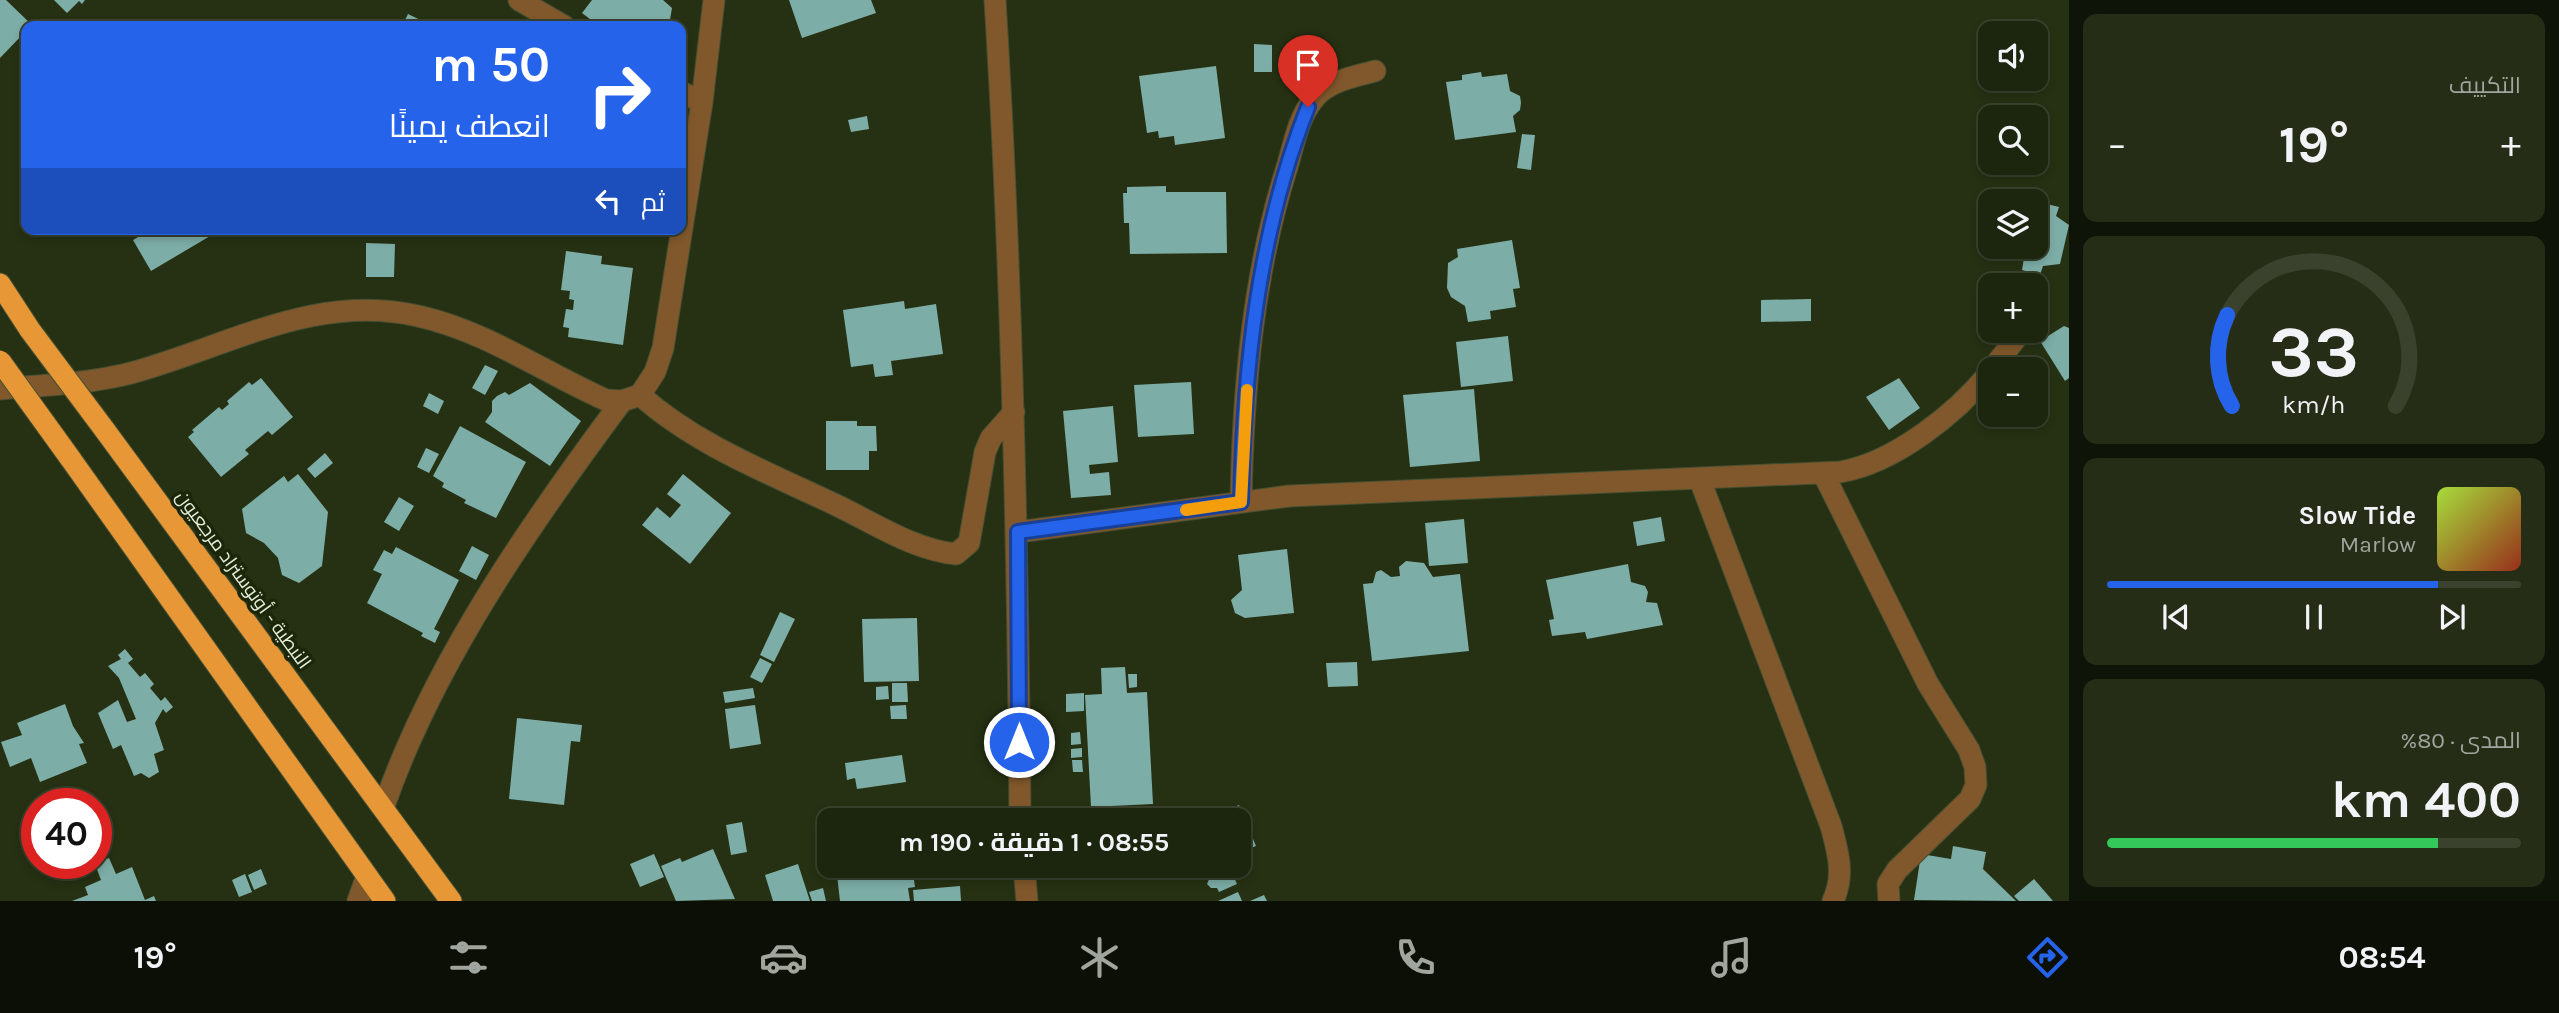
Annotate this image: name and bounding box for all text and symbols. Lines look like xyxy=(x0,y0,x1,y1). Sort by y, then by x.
map controls xyxy=(1978,21,2048,427)
button: sound xyxy=(1978,21,2048,91)
pin xyxy=(1278,35,1338,107)
text: 50 m xyxy=(432,36,550,93)
icon: arrive xyxy=(1289,46,1327,84)
icon: right xyxy=(574,49,665,140)
text: التكييف xyxy=(2449,72,2521,99)
button: search xyxy=(1978,105,2048,175)
text: انعطف يمينًا xyxy=(389,108,550,145)
text: 19° xyxy=(2279,114,2349,175)
text: − xyxy=(2107,122,2127,167)
text: + xyxy=(2501,122,2521,167)
icon: left xyxy=(589,182,627,220)
text: ثم xyxy=(641,187,665,218)
button: layers xyxy=(1978,189,2048,259)
button: + xyxy=(1978,273,2048,343)
text: 33 xyxy=(2269,309,2359,394)
button: − xyxy=(1978,357,2048,427)
text: km/h xyxy=(2282,389,2346,418)
street label: النبطية - أوتوستراد مرجعيون xyxy=(171,486,316,673)
text: Slow Tide xyxy=(2298,500,2416,531)
text: Marlow xyxy=(2340,531,2416,558)
icon: previous xyxy=(2157,598,2195,636)
icon: pause xyxy=(2295,598,2333,636)
icon: next xyxy=(2433,598,2471,636)
position arrow xyxy=(982,705,1056,779)
text: المدى · 80% xyxy=(2401,727,2521,754)
text: 400 km xyxy=(2331,769,2521,830)
speed limit sign: 40 xyxy=(21,788,112,879)
text: 08:55 · 1 دقيقة · 190 m xyxy=(899,827,1169,858)
icon: filters xyxy=(444,933,493,982)
icon: car xyxy=(759,933,808,982)
icon: climate xyxy=(1075,933,1124,982)
icon: phone xyxy=(1391,933,1440,982)
icon: music xyxy=(1707,933,1756,982)
icon: directions xyxy=(2023,933,2072,982)
text: 19° xyxy=(133,939,177,976)
text: 08:54 xyxy=(2338,939,2426,976)

